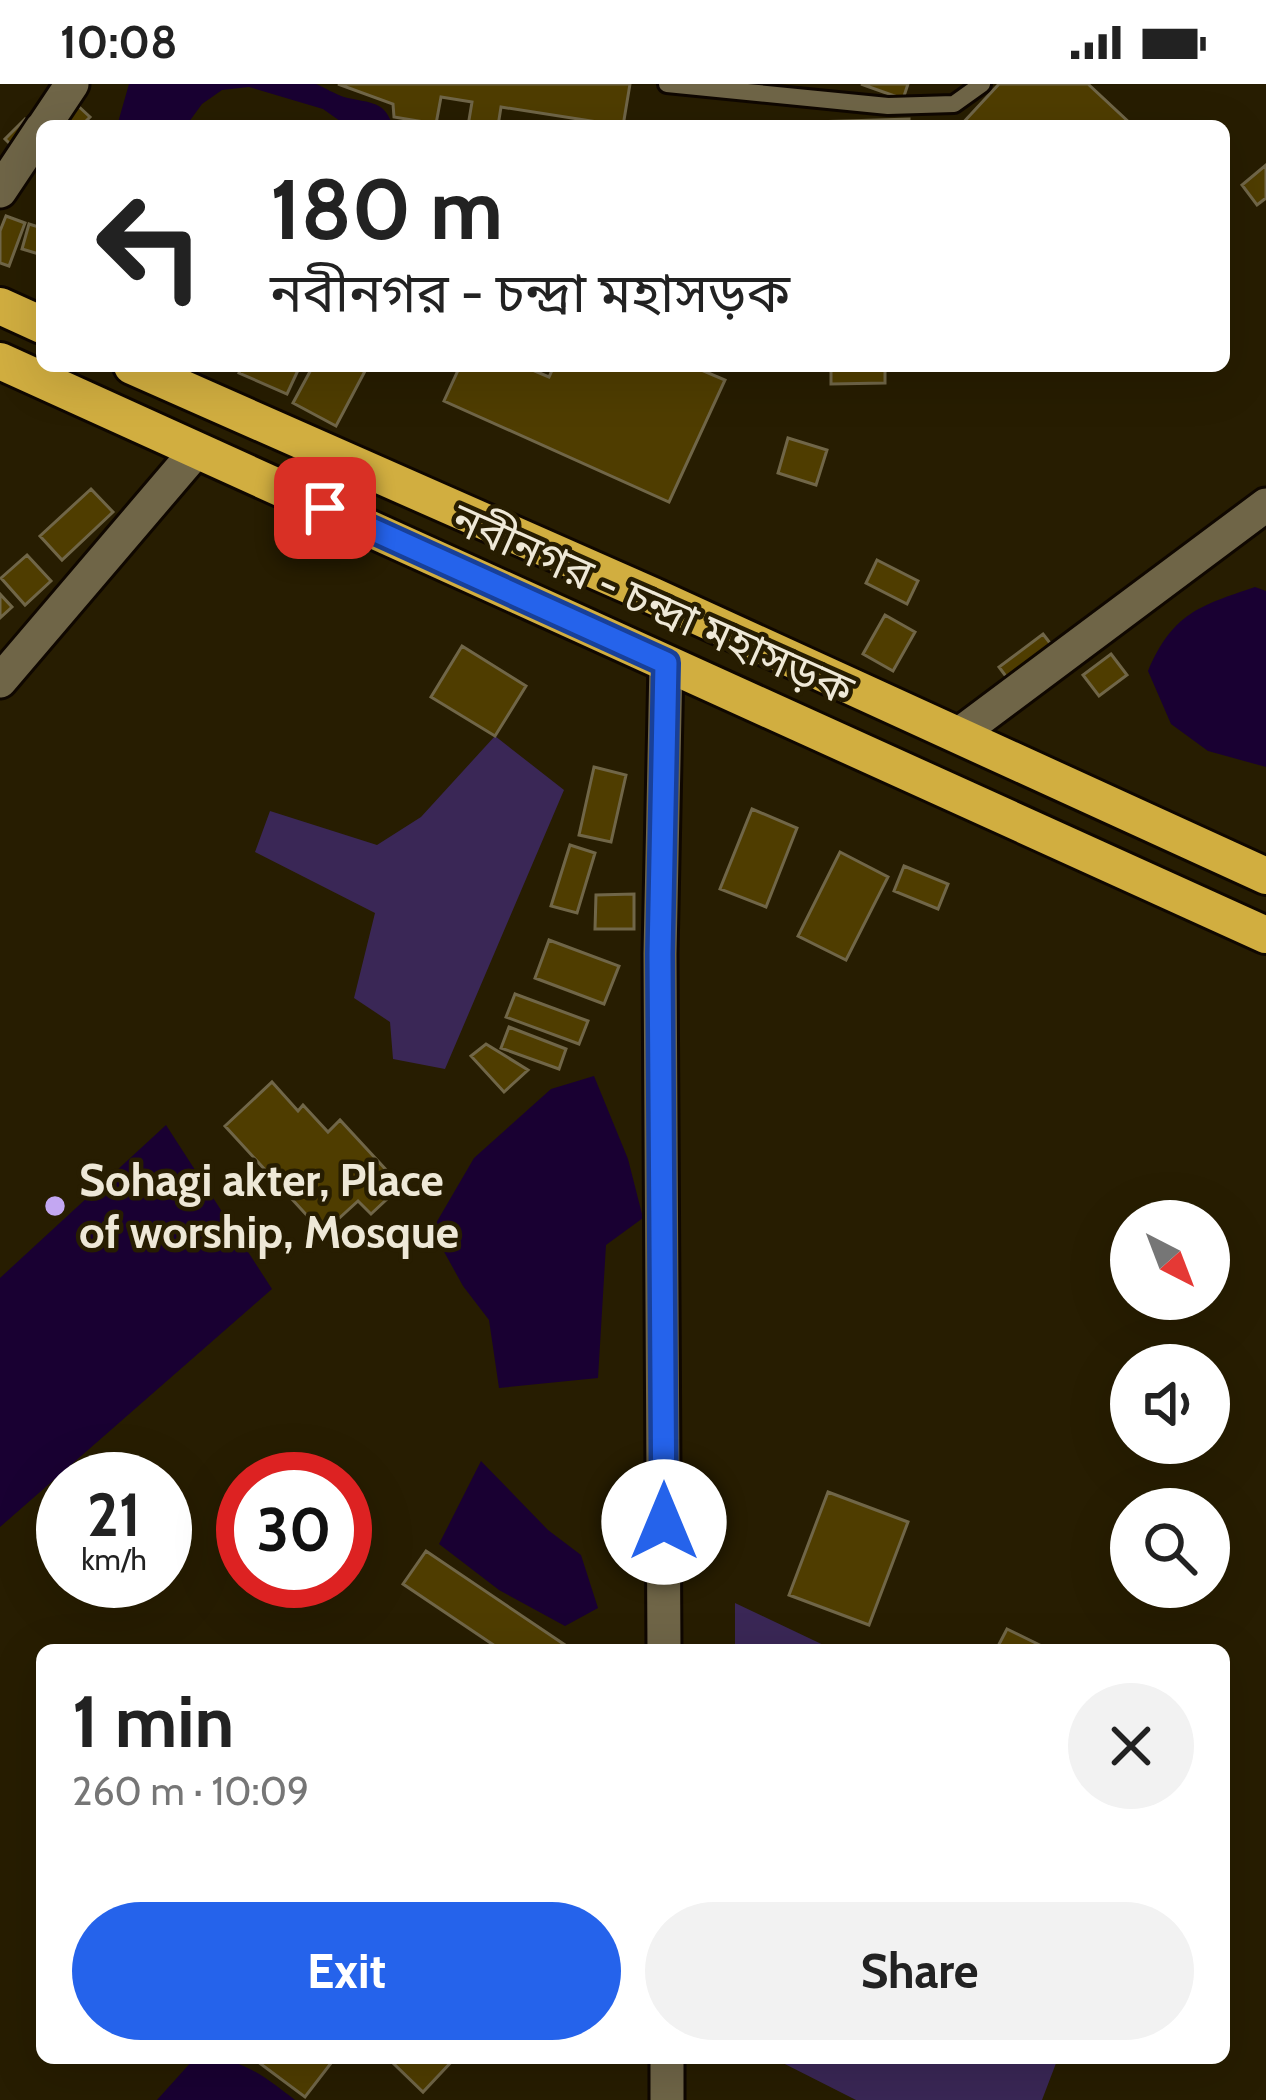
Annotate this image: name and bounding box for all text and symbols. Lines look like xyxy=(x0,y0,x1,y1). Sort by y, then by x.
text: 10:08 xyxy=(60,15,177,69)
text: 180 m xyxy=(270,158,503,260)
icon: left xyxy=(72,168,228,324)
text: নবীনগর - চন্দ্রা মহাসড়ক xyxy=(270,260,790,326)
pin xyxy=(274,457,376,559)
icon: arrive xyxy=(292,475,358,541)
street label: নবীনগর - চন্দ্রা মহাসড়ক xyxy=(443,491,863,717)
place label: Sohagi akter, Place of worship, Mosque xyxy=(79,1153,459,1259)
marker: Sohagi akter, Place of worship, Mosque xyxy=(42,1193,68,1219)
north arrow xyxy=(1110,1200,1230,1320)
map controls xyxy=(1110,1200,1230,1608)
button: sound xyxy=(1110,1344,1230,1464)
speed limit sign: 30 xyxy=(216,1452,372,1608)
position arrow xyxy=(601,1459,727,1585)
text: 21 xyxy=(87,1478,141,1551)
button: search xyxy=(1110,1488,1230,1608)
text: km/h xyxy=(81,1541,147,1578)
text: 1 min xyxy=(72,1678,234,1765)
button: close xyxy=(1068,1683,1194,1809)
text: 260 m · 10:09 xyxy=(72,1767,309,1815)
button: Exit xyxy=(72,1902,621,2040)
button: Share xyxy=(645,1902,1194,2040)

